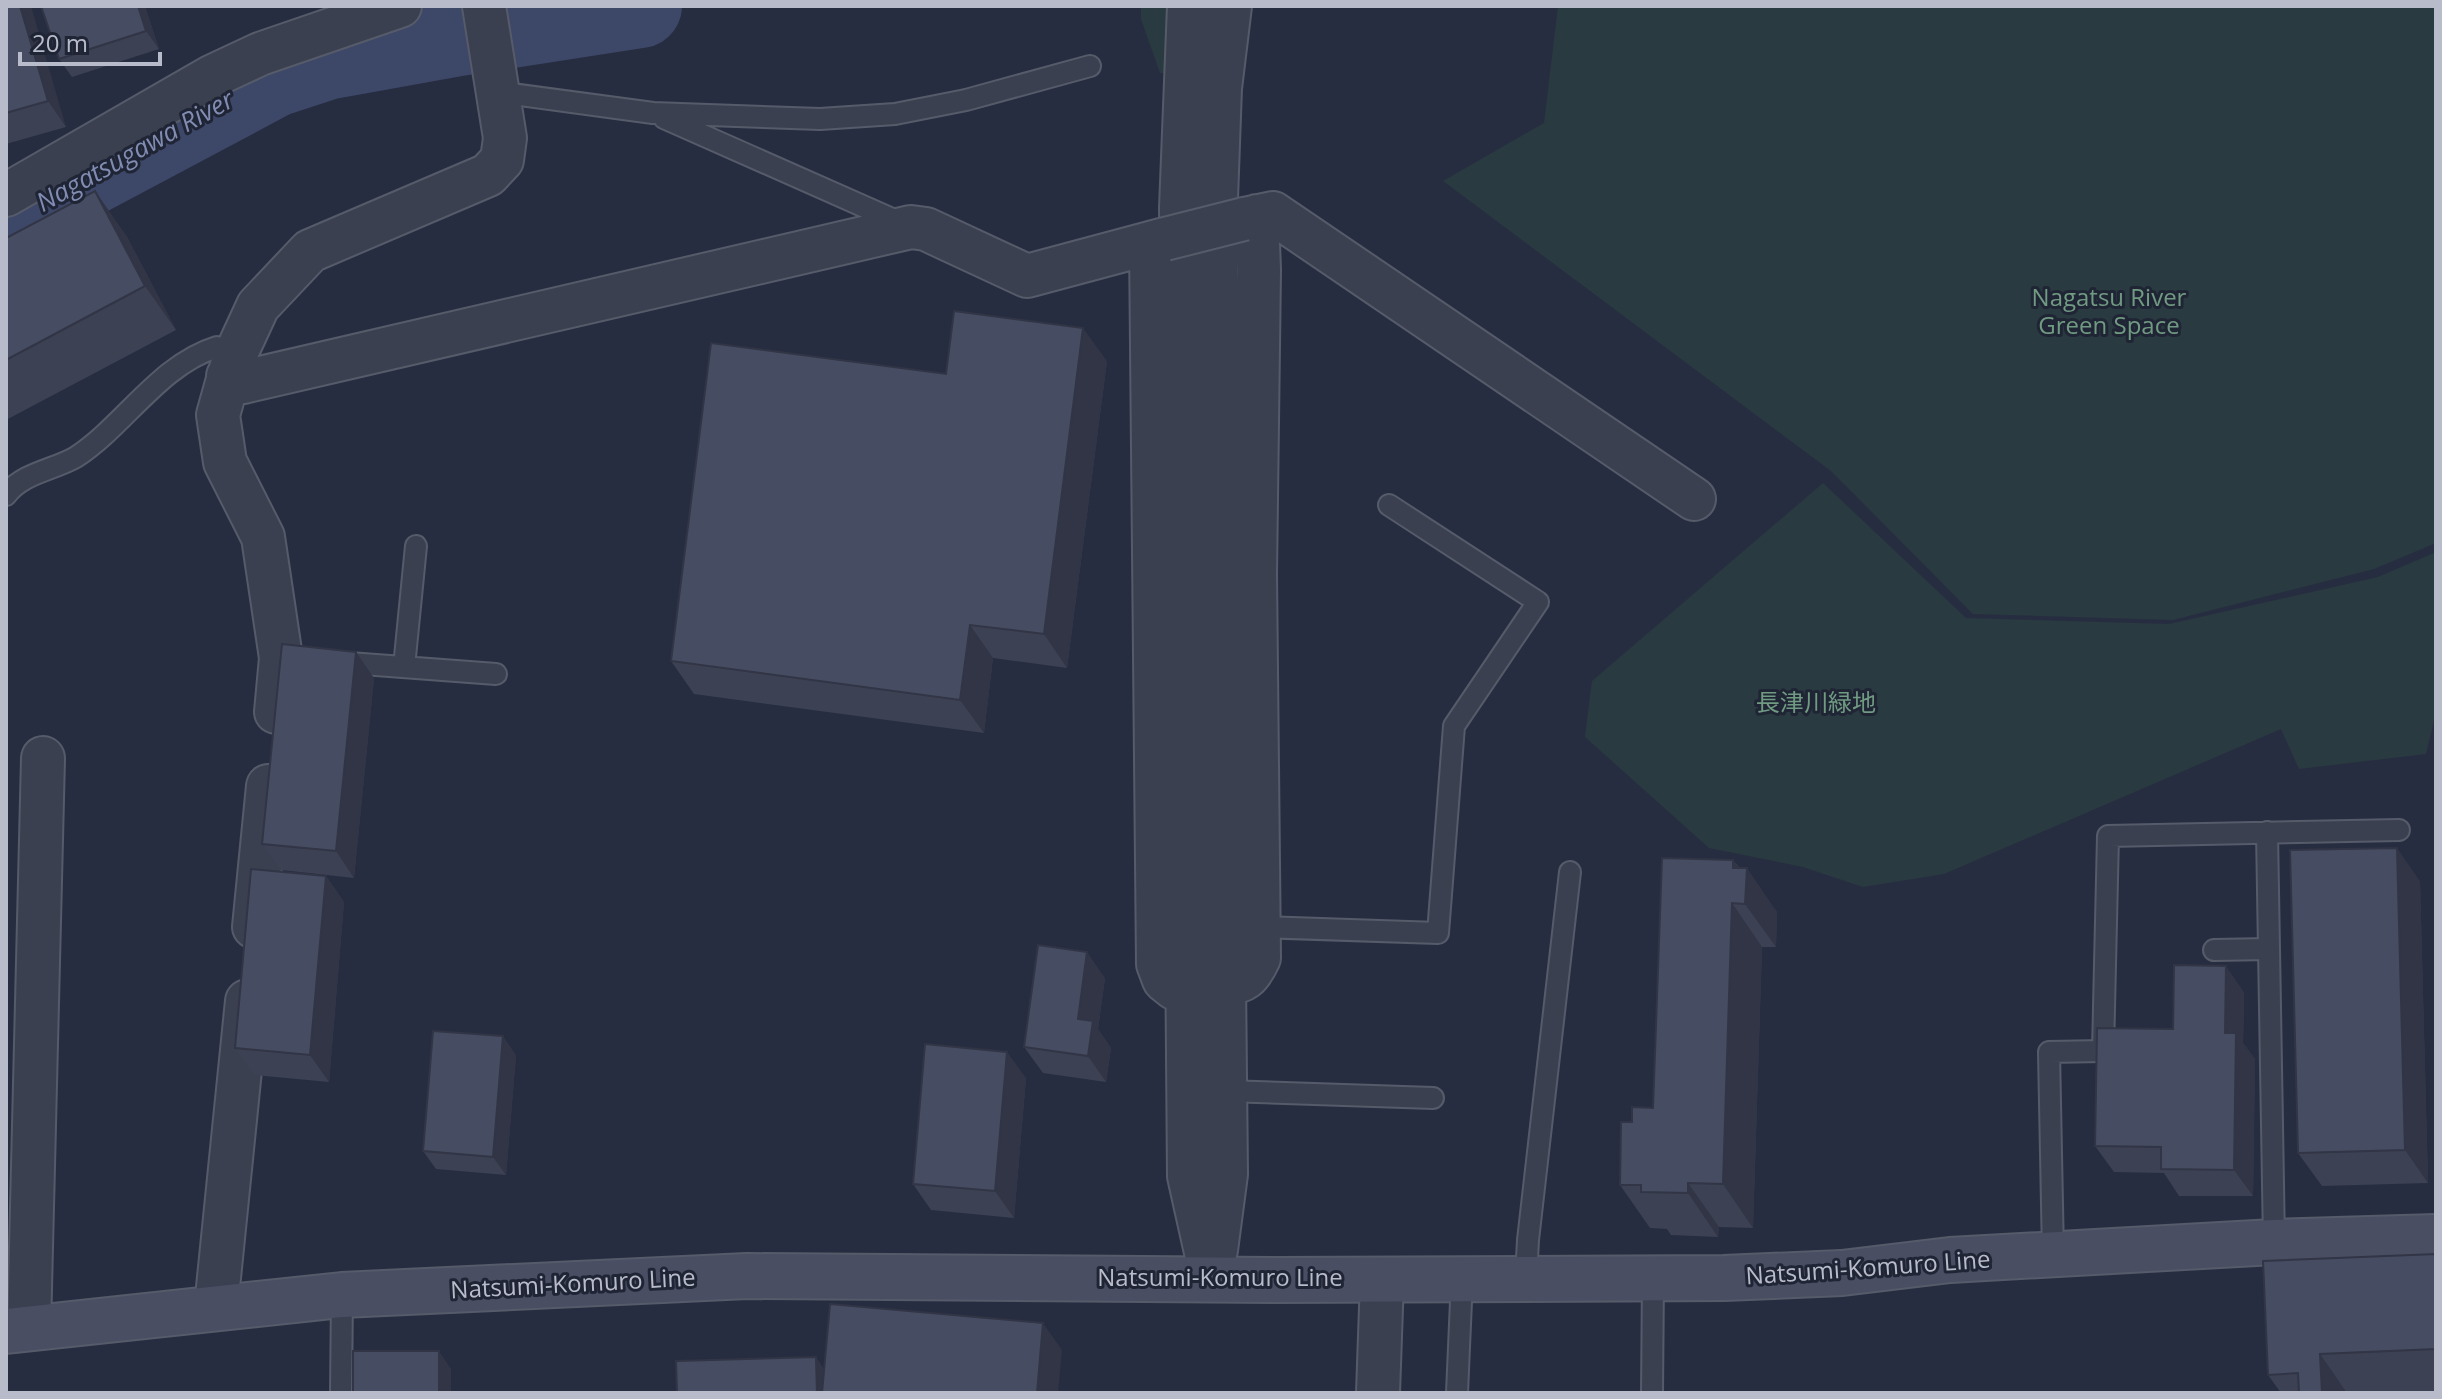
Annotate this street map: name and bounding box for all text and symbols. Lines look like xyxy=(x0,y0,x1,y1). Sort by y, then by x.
scale bar xyxy=(20,16,160,66)
text: 20 m xyxy=(32,26,88,59)
water label: Nagatsugawa River xyxy=(29,80,241,219)
park label: Nagatsu River Green Space xyxy=(2032,280,2187,341)
park label: 長津川緑地 xyxy=(1756,685,1876,718)
street label: Natsumi-Komuro Line xyxy=(1744,1241,1991,1292)
street label: Natsumi-Komuro Line xyxy=(449,1260,696,1305)
street label: Natsumi-Komuro Line xyxy=(1097,1260,1343,1293)

